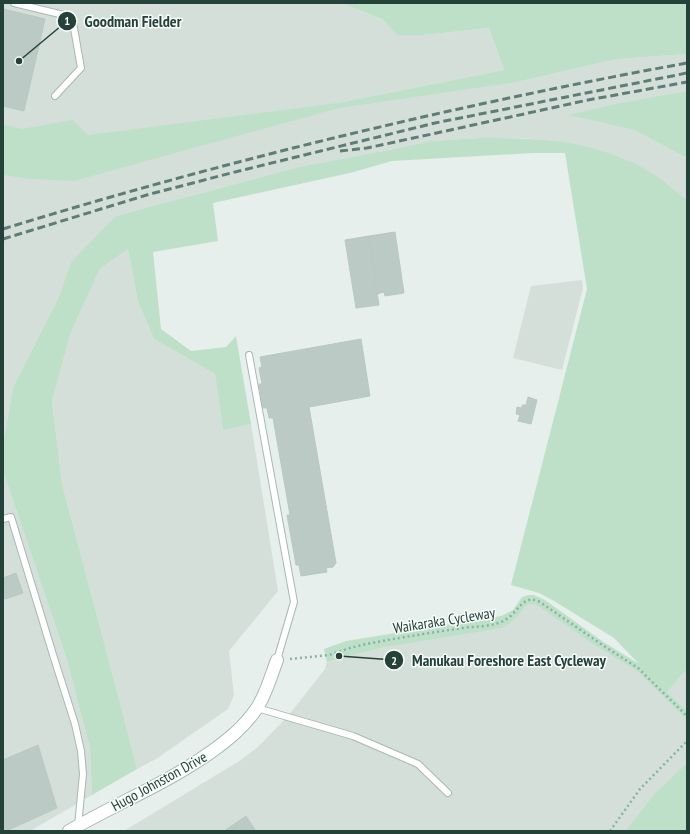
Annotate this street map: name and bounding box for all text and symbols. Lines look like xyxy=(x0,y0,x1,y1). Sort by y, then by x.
callout: Goodman Fielder xyxy=(57,7,190,35)
text: Goodman Fielder xyxy=(85,11,182,31)
text: 1 xyxy=(64,13,70,28)
street label: Waikaraka Cycleway xyxy=(392,602,497,637)
callout: Manukau Foreshore East Cycleway xyxy=(384,646,614,674)
text: Manukau Foreshore East Cycleway xyxy=(412,650,607,670)
text: 2 xyxy=(391,653,397,668)
street label: Hugo Johnston Drive xyxy=(108,747,210,815)

